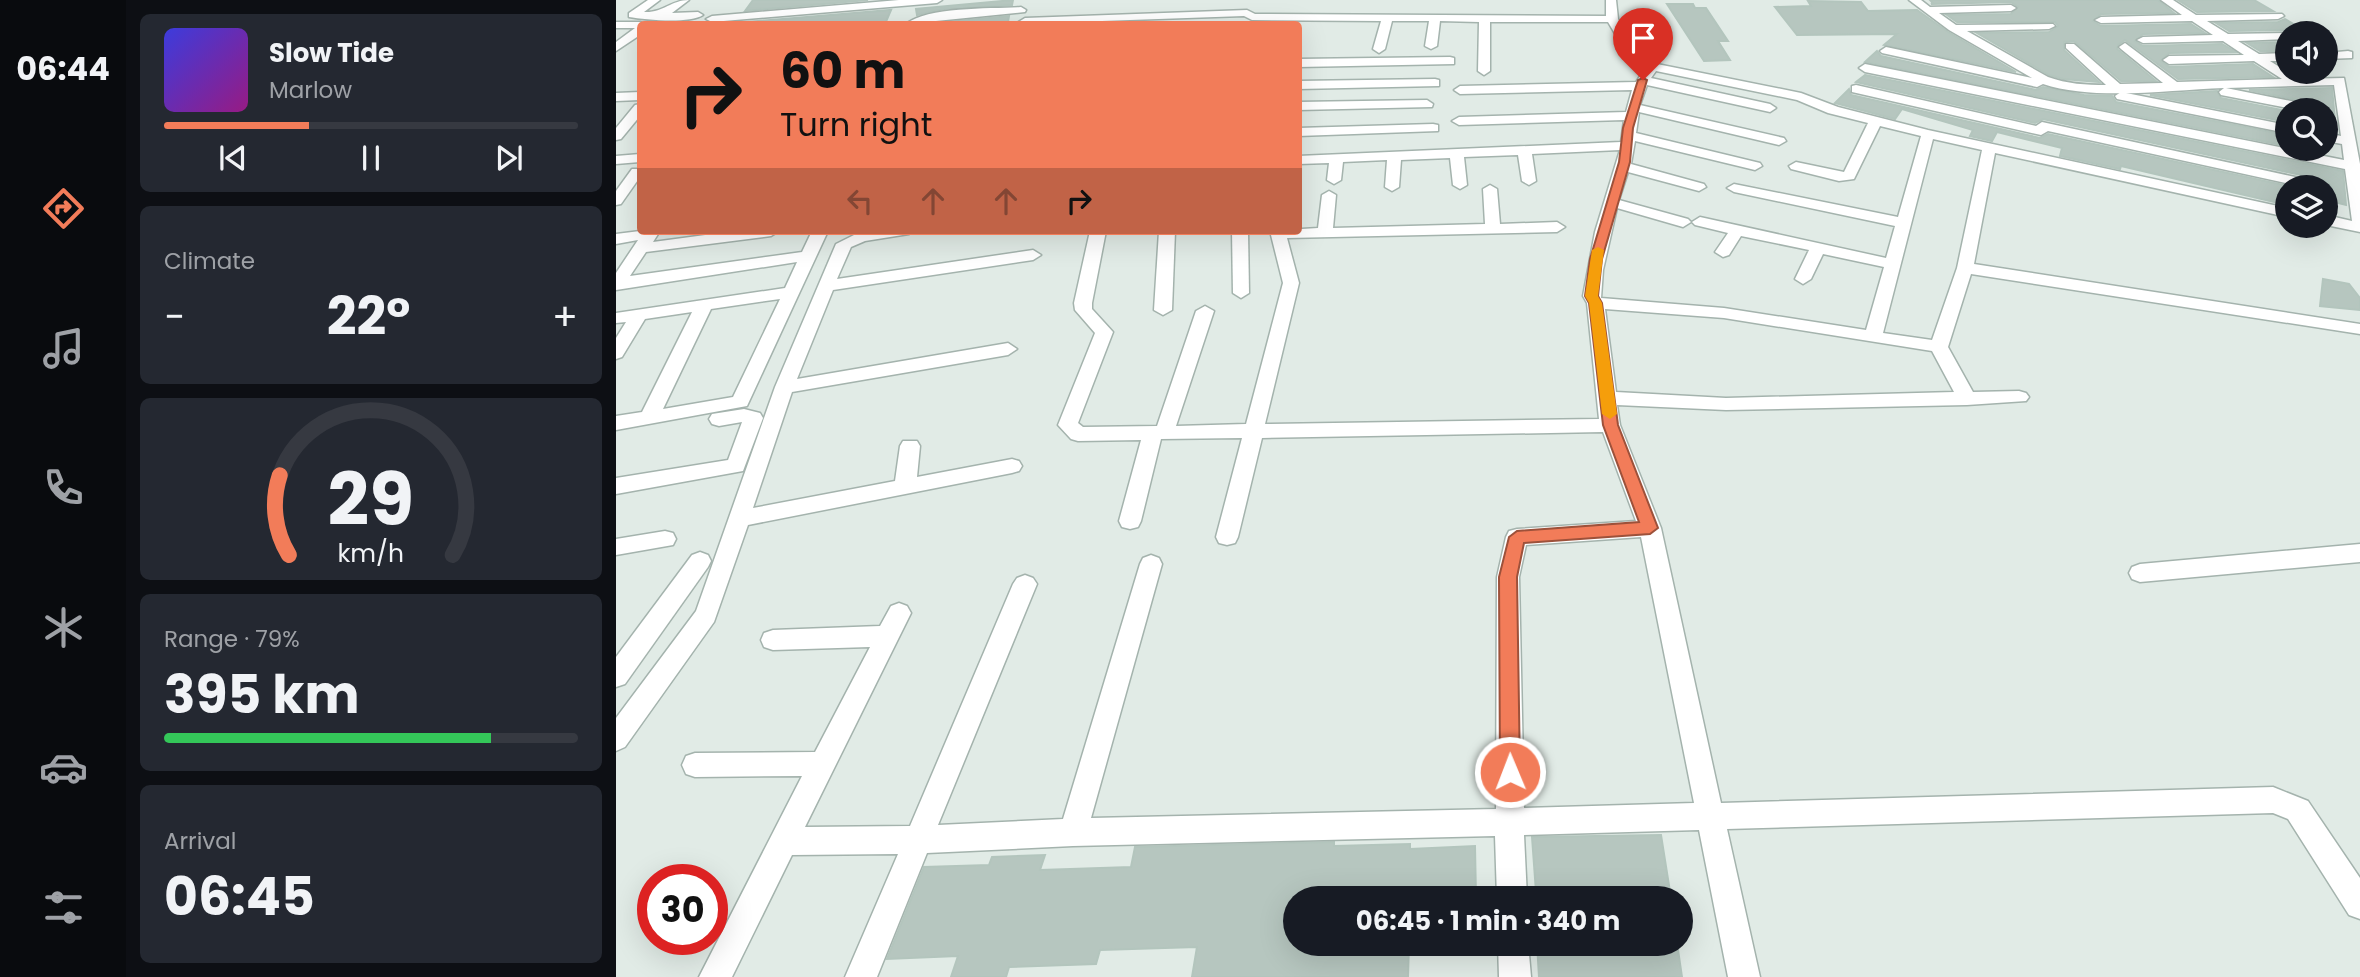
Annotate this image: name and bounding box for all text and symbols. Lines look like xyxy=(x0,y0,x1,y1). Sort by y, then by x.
pin xyxy=(1613,8,1673,80)
icon: arrive xyxy=(1624,19,1662,57)
map controls xyxy=(2275,21,2338,238)
button: sound xyxy=(2275,21,2338,84)
text: Slow Tide xyxy=(269,35,394,71)
text: 60 m xyxy=(780,37,905,105)
text: 06:44 xyxy=(16,46,110,91)
icon: right xyxy=(665,49,756,140)
text: Marlow xyxy=(269,74,352,106)
button: search xyxy=(2275,98,2338,161)
text: Turn right xyxy=(780,102,932,147)
icon: previous xyxy=(214,139,252,177)
icon: pause xyxy=(352,139,390,177)
icon: next xyxy=(490,139,528,177)
button: layers xyxy=(2275,175,2338,238)
icon: left xyxy=(841,182,879,220)
icon: ahead xyxy=(914,182,952,220)
icon: ahead xyxy=(987,182,1025,220)
icon: right xyxy=(1060,182,1098,220)
icon: directions xyxy=(39,184,88,233)
text: Climate xyxy=(164,245,255,277)
text: 22° xyxy=(327,280,410,353)
text: − xyxy=(164,290,185,343)
text: + xyxy=(552,290,578,343)
icon: music xyxy=(39,324,88,373)
text: 29 xyxy=(328,449,414,550)
icon: phone xyxy=(39,463,88,512)
text: km/h xyxy=(338,535,404,570)
icon: climate xyxy=(39,603,88,652)
text: Range · 79% xyxy=(164,623,300,655)
text: 395 km xyxy=(164,658,359,731)
position arrow xyxy=(1473,735,1547,809)
icon: car xyxy=(39,743,88,792)
text: Arrival xyxy=(164,825,236,857)
text: 06:45 xyxy=(164,860,315,933)
speed limit sign: 30 xyxy=(637,864,728,955)
icon: filters xyxy=(39,883,88,932)
text: 06:45 · 1 min · 340 m xyxy=(1356,903,1620,939)

